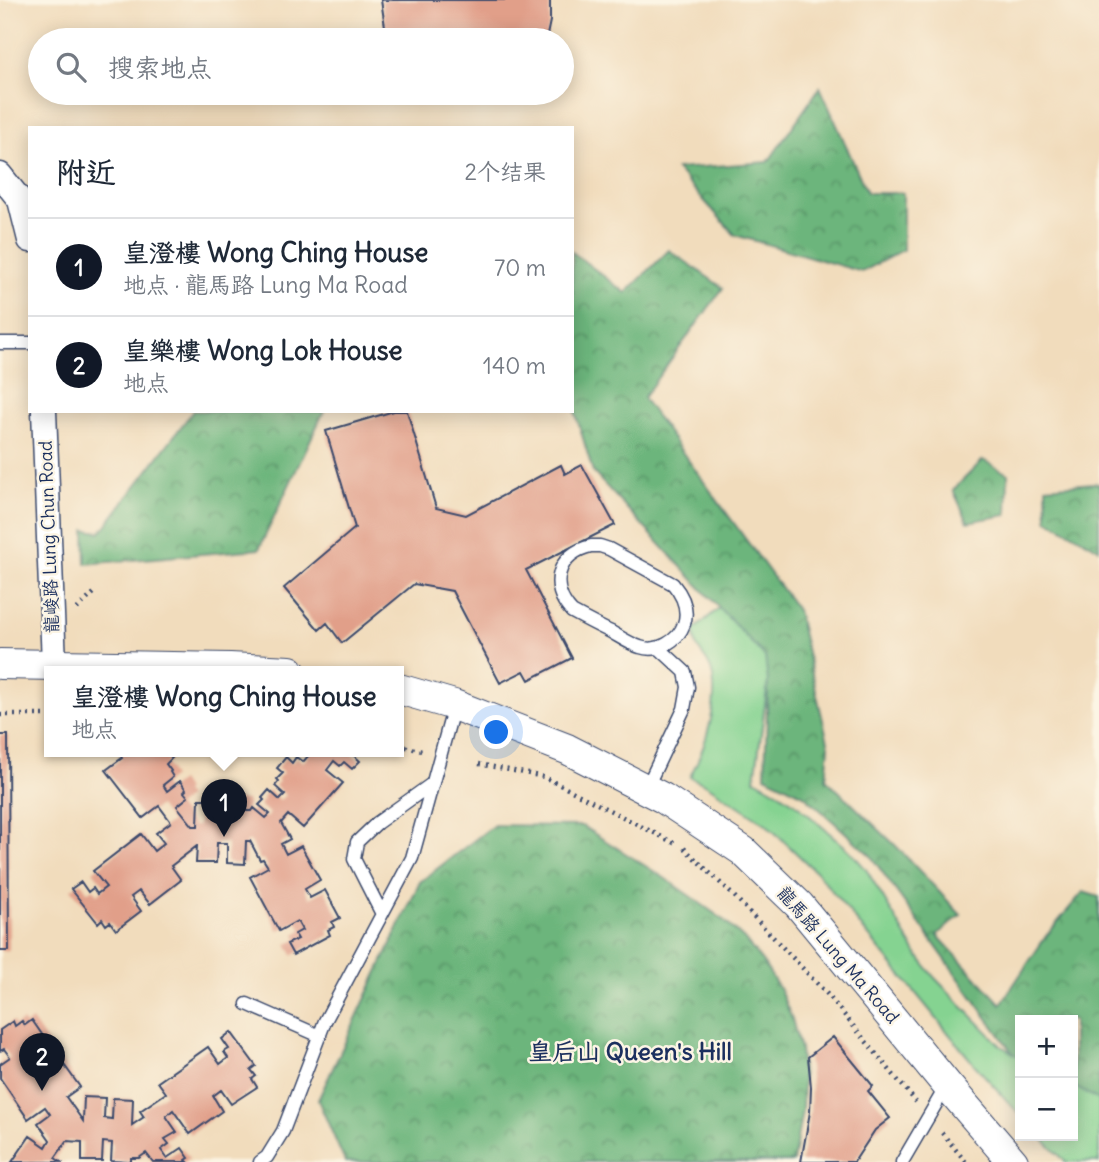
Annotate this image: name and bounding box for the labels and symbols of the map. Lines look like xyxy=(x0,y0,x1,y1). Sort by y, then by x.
street label: 龍峻路 Lung Chun Road xyxy=(34,440,63,634)
your location xyxy=(479,715,513,749)
pin: 1 xyxy=(201,779,247,837)
street label: 龍馬路 Lung Ma Road xyxy=(772,881,905,1028)
pin: 2 xyxy=(19,1033,65,1091)
district label: 皇后山 Queen's Hill xyxy=(528,1036,732,1066)

